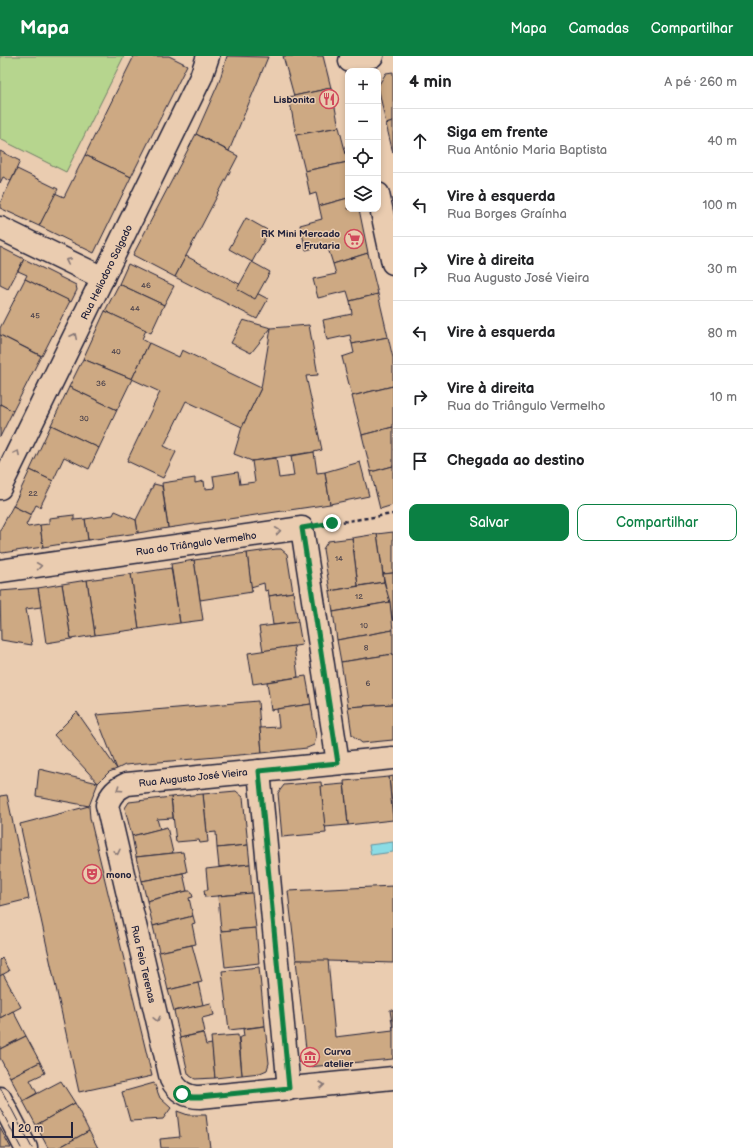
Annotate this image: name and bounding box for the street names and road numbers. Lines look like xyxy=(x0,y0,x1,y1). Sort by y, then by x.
street label: Rua Heliodoro Salgado xyxy=(79,223,135,322)
street label: Rua do Triângulo Vermelho xyxy=(135,530,258,558)
street label: Rua Augusto José Vieira xyxy=(138,766,248,790)
street label: Rua Feio Terenas xyxy=(128,924,158,1004)

